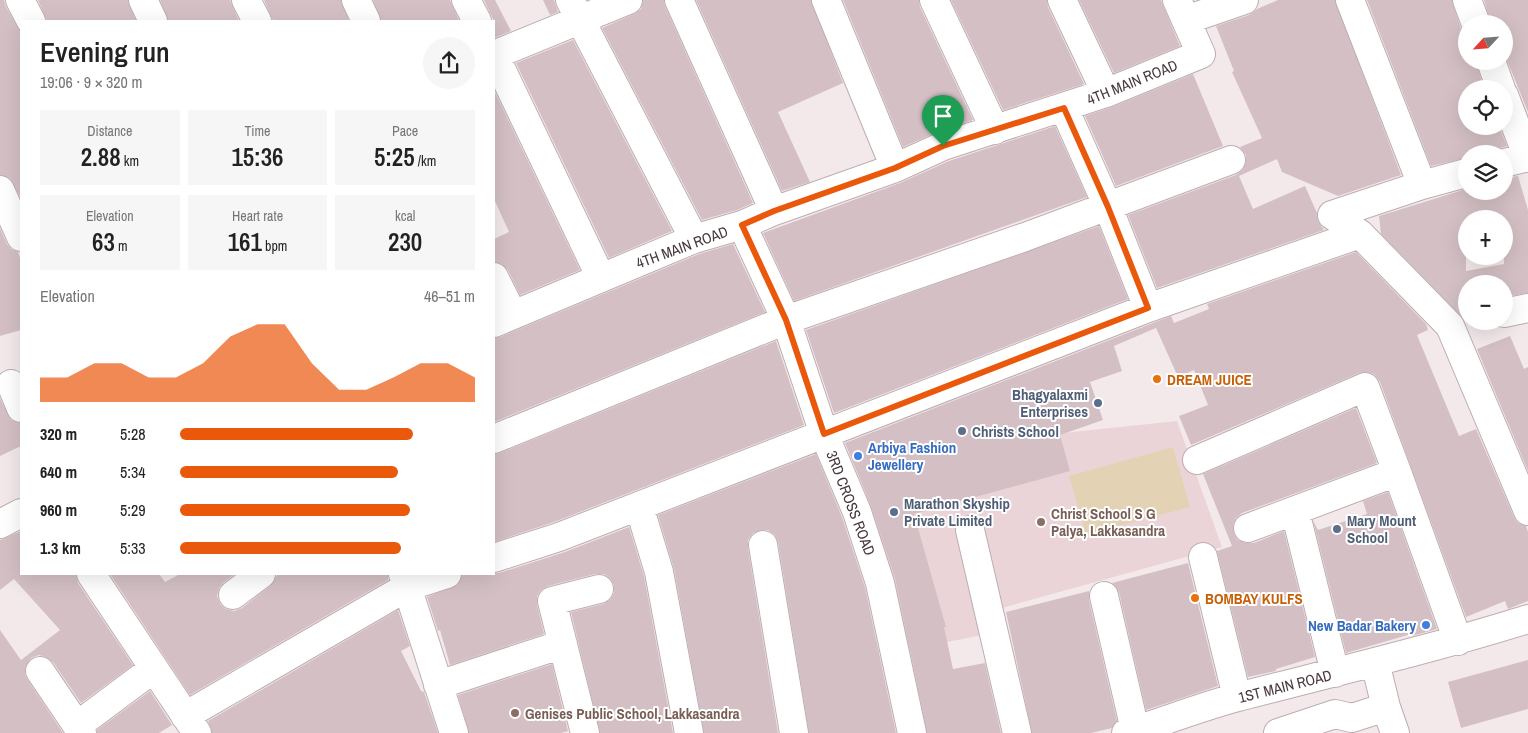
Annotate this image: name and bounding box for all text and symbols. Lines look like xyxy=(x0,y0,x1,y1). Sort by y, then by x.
north arrow xyxy=(1458,15,1512,70)
map controls xyxy=(1458,15,1513,330)
text: Evening run xyxy=(40,33,170,71)
button: share xyxy=(423,37,475,89)
street label: 4TH MAIN ROAD xyxy=(1083,54,1181,110)
text: 19:06 · 9 × 320 m xyxy=(40,71,143,93)
button: locate xyxy=(1458,80,1513,135)
pin xyxy=(922,95,964,146)
icon: arrive xyxy=(929,102,957,130)
text: Distance xyxy=(87,122,132,140)
text: Time xyxy=(245,122,270,140)
text: Pace xyxy=(392,122,418,140)
text: 2.88 xyxy=(81,140,121,174)
text: 15:36 xyxy=(231,140,284,174)
text: 5:25 xyxy=(374,140,415,174)
button: layers xyxy=(1458,145,1513,200)
text: km xyxy=(121,152,139,170)
text: /km xyxy=(415,152,436,170)
text: Elevation xyxy=(86,207,134,225)
text: Heart rate xyxy=(232,207,283,225)
text: kcal xyxy=(395,207,415,225)
button: + xyxy=(1458,210,1513,265)
street label: 4TH MAIN ROAD xyxy=(633,221,731,273)
text: 63 xyxy=(92,225,115,259)
text: 161 xyxy=(228,225,262,259)
text: 230 xyxy=(388,225,422,259)
text: m xyxy=(115,237,128,255)
text: bpm xyxy=(262,237,287,255)
button: − xyxy=(1458,275,1513,330)
text: Elevation xyxy=(40,285,95,307)
text: 46–51 m xyxy=(424,285,475,307)
place label: DREAM JUICE xyxy=(1167,369,1252,390)
marker: DREAM JUICE xyxy=(1151,373,1163,385)
place label: Bhagyalaxmi Enterprises xyxy=(1012,384,1088,422)
marker: Bhagyalaxmi Enterprises xyxy=(1092,397,1104,409)
place label: Christs School xyxy=(972,421,1059,442)
text: 320 m xyxy=(40,423,77,445)
text: 5:28 xyxy=(120,423,146,445)
marker: Christs School xyxy=(956,425,968,437)
place label: Arbiya Fashion Jewellery xyxy=(868,437,956,475)
street label: 3RD CROSS ROAD xyxy=(821,448,881,559)
marker: Arbiya Fashion Jewellery xyxy=(852,450,864,462)
text: 640 m xyxy=(40,461,77,483)
text: 5:34 xyxy=(120,461,146,483)
place label: Marathon Skyship Private Limited xyxy=(904,493,1010,531)
text: 960 m xyxy=(40,499,77,521)
text: 5:29 xyxy=(120,499,146,521)
place label: Christ School S G Palya, Lakkasandra xyxy=(1051,503,1165,541)
marker: Marathon Skyship Private Limited xyxy=(888,506,900,518)
place label: Mary Mount School xyxy=(1347,510,1416,548)
marker: Christ School S G Palya, Lakkasandra xyxy=(1035,516,1047,528)
marker: Mary Mount School xyxy=(1331,523,1343,535)
text: 1.3 km xyxy=(40,537,81,559)
text: 5:33 xyxy=(120,537,146,559)
place label: BOMBAY KULFS xyxy=(1205,588,1303,609)
marker: BOMBAY KULFS xyxy=(1189,592,1201,604)
place label: New Badar Bakery xyxy=(1308,615,1416,636)
marker: New Badar Bakery xyxy=(1420,619,1432,631)
street label: 1ST MAIN ROAD xyxy=(1236,664,1334,708)
place label: Genises Public School, Lakkasandra xyxy=(525,703,740,724)
marker: Genises Public School, Lakkasandra xyxy=(509,707,521,719)

